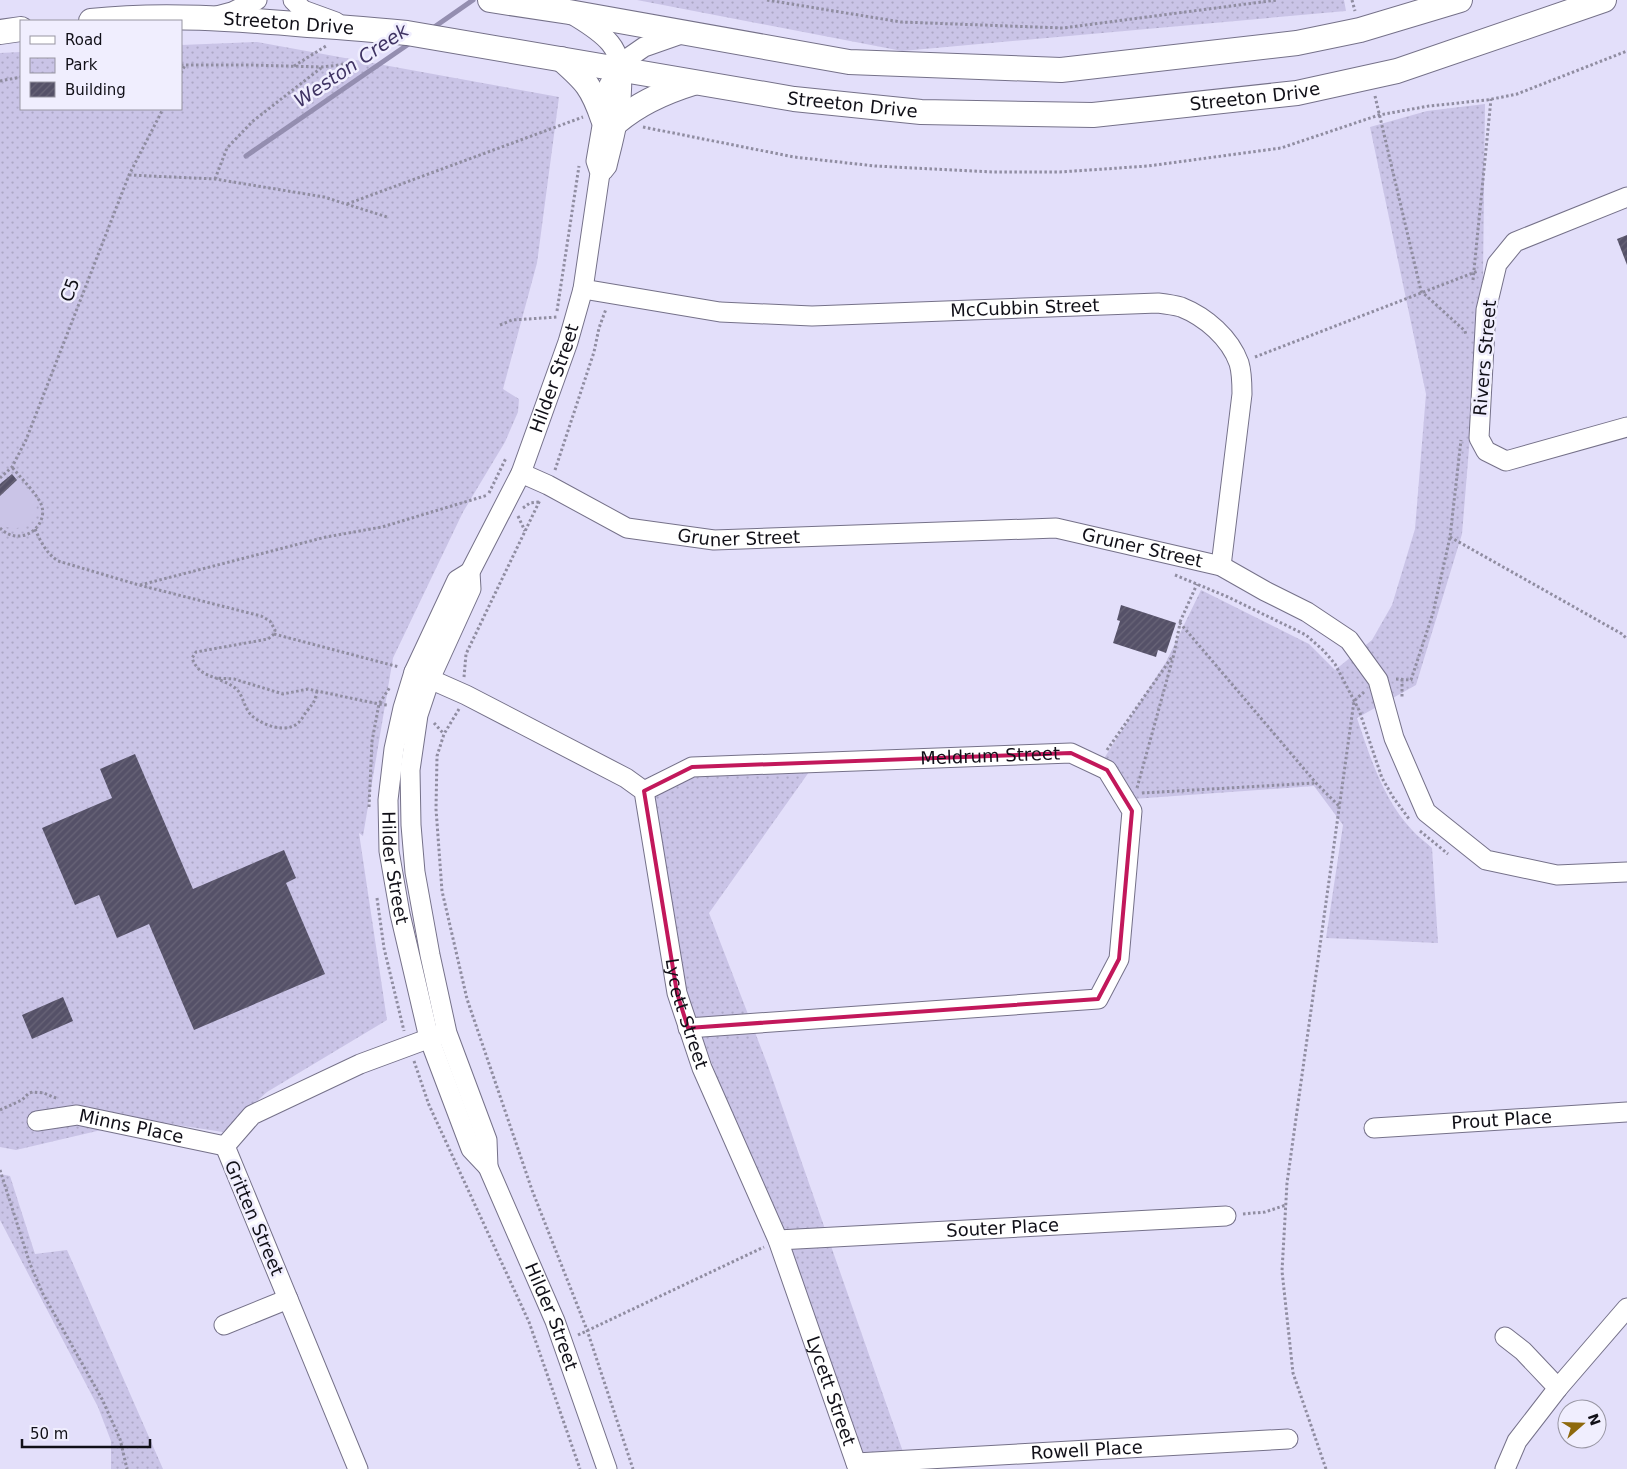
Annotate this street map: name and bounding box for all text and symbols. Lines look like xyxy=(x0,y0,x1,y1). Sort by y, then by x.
street label: Streeton Drive xyxy=(223,8,355,38)
water label: Weston Creek xyxy=(290,18,413,111)
legend xyxy=(20,20,182,110)
text: Road xyxy=(65,31,103,49)
text: Park xyxy=(65,56,98,74)
street label: Streeton Drive xyxy=(1189,77,1322,114)
text: Building xyxy=(65,81,126,99)
street label: Streeton Drive xyxy=(786,87,919,122)
street label: C5 xyxy=(55,275,84,305)
street label: McCubbin Street xyxy=(950,294,1100,321)
street label: Rivers Street xyxy=(1469,299,1500,417)
street label: Hilder Street xyxy=(525,321,583,435)
street label: Gruner Street xyxy=(1080,523,1205,571)
street label: Gruner Street xyxy=(676,524,801,550)
street label: Meldrum Street xyxy=(920,742,1060,769)
street label: Hilder Street xyxy=(378,811,413,926)
street label: Lycett Street xyxy=(661,956,713,1071)
street label: Minns Place xyxy=(77,1105,186,1147)
street label: Prout Place xyxy=(1451,1106,1553,1133)
street label: Gritten Street xyxy=(221,1157,288,1279)
street label: Souter Place xyxy=(946,1214,1060,1241)
street label: Hilder Street xyxy=(521,1259,582,1373)
street label: Lycett Street xyxy=(802,1333,860,1448)
north arrow xyxy=(1557,1399,1607,1449)
text: N xyxy=(1585,1411,1604,1428)
scale bar xyxy=(22,1416,150,1448)
text: 50 m xyxy=(30,1425,68,1443)
street label: Rowell Place xyxy=(1030,1436,1143,1463)

